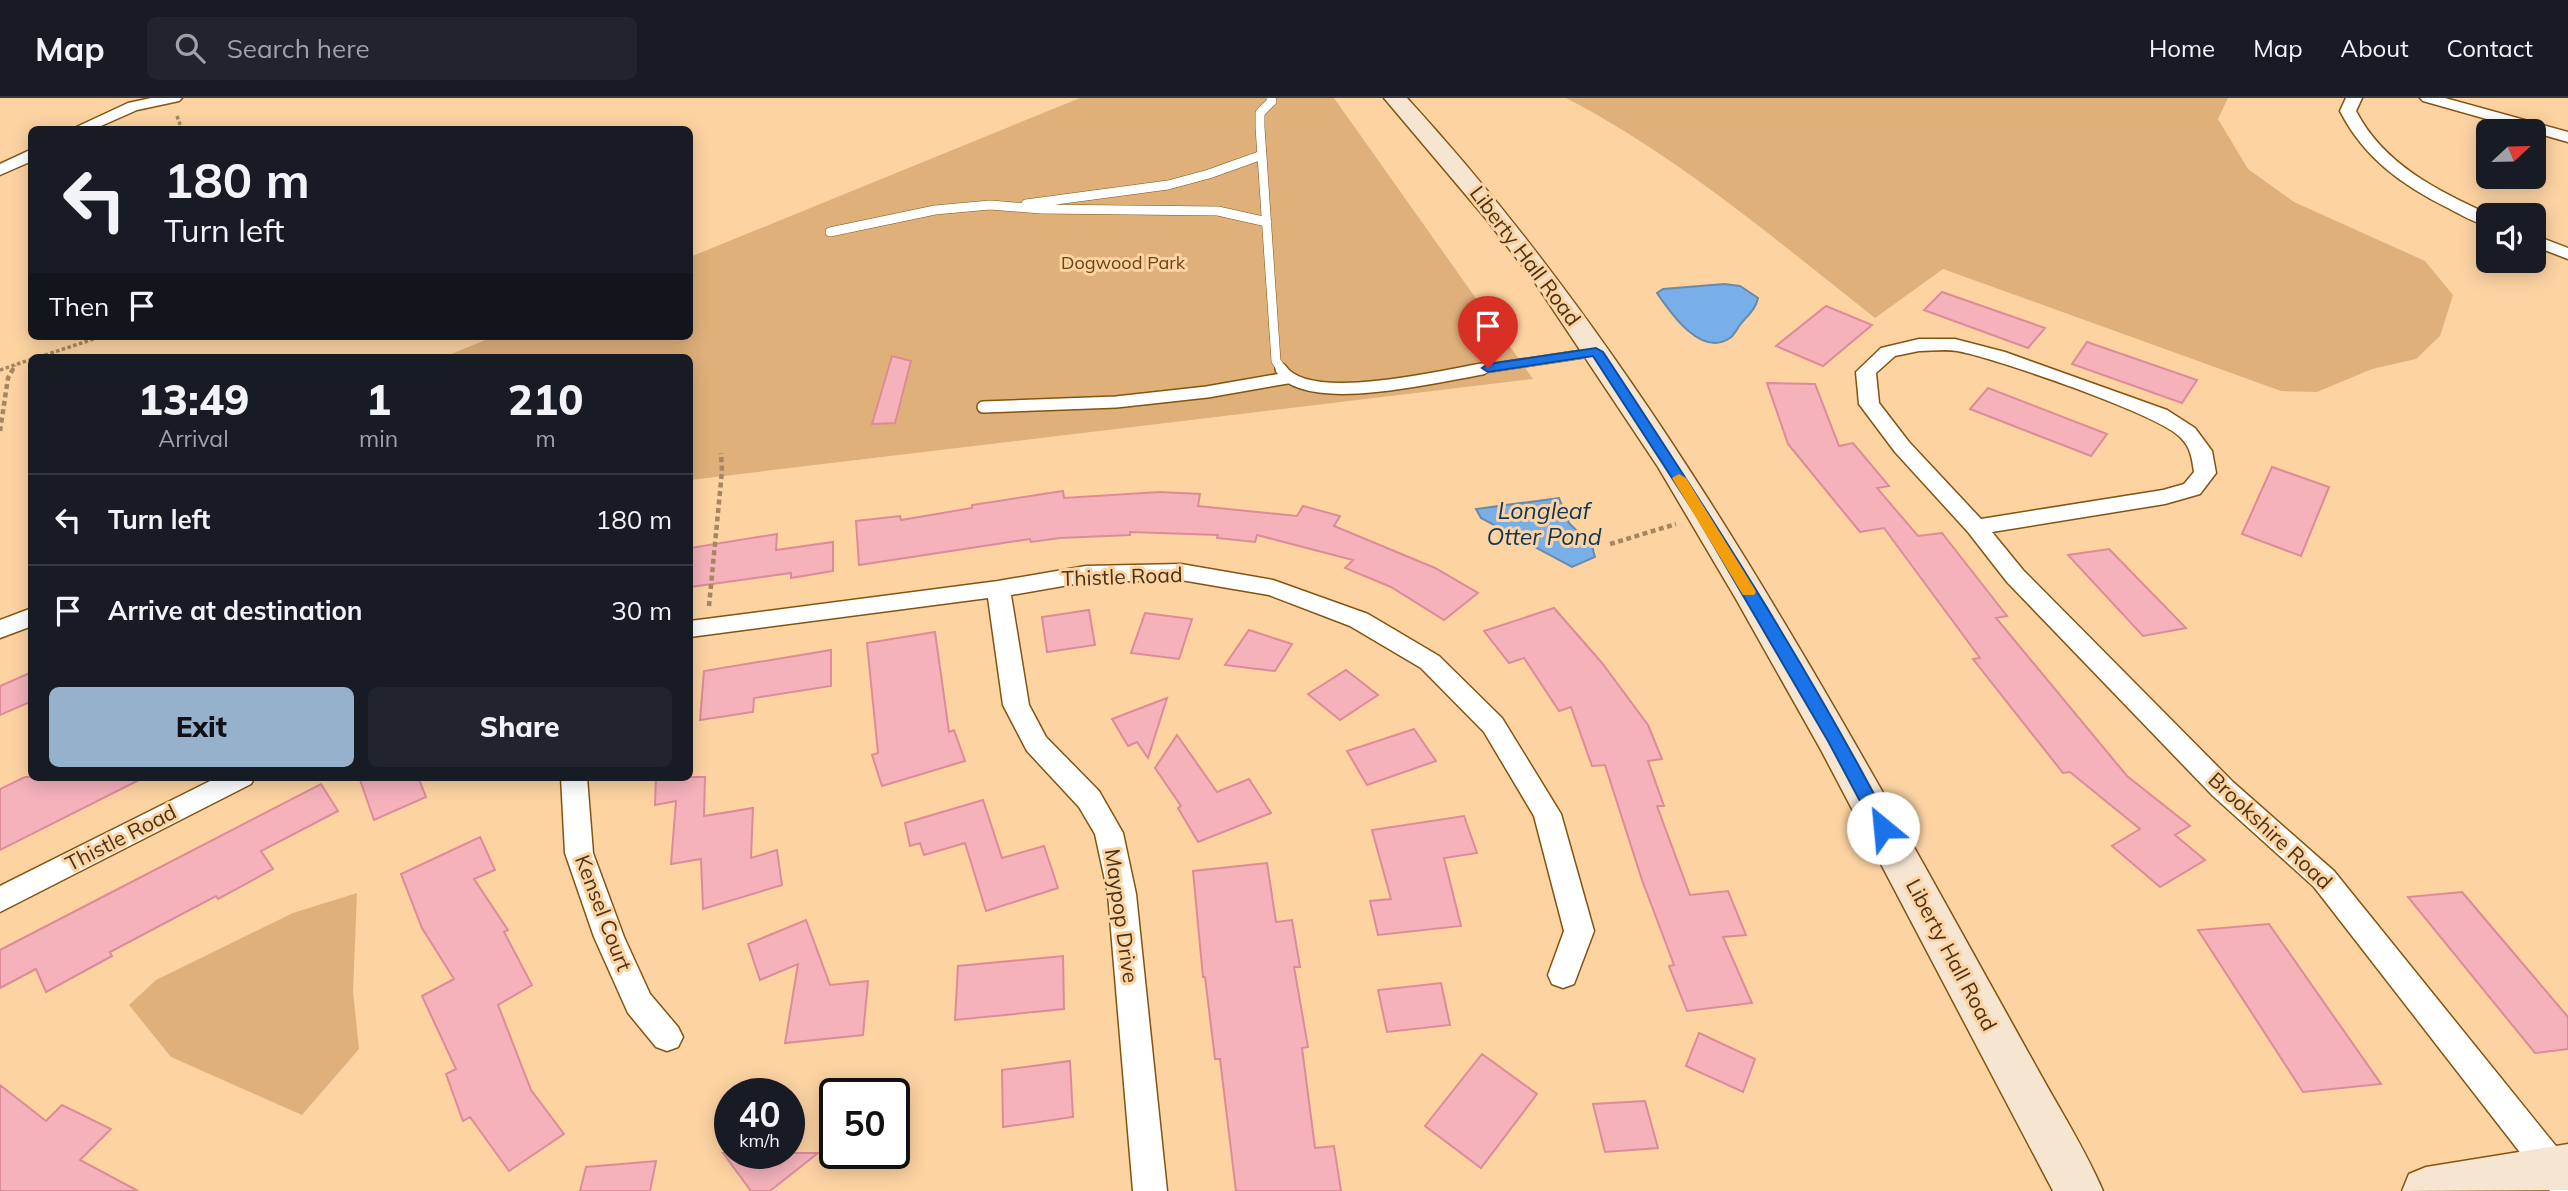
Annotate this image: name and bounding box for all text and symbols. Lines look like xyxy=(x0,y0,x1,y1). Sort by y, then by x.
search box xyxy=(147,17,637,80)
text: Map xyxy=(35,28,105,69)
icon: search xyxy=(171,29,209,67)
text: Search here xyxy=(227,32,370,65)
text: Home xyxy=(2149,33,2215,63)
text: Map xyxy=(2253,33,2303,63)
text: About xyxy=(2341,33,2409,63)
text: Contact xyxy=(2447,33,2533,63)
north arrow xyxy=(2476,119,2546,189)
map controls xyxy=(2476,119,2546,273)
text: 180 m xyxy=(164,149,310,210)
icon: left xyxy=(49,154,140,245)
street label: Liberty Hall Road xyxy=(1465,180,1587,330)
button: sound xyxy=(2476,203,2546,273)
text: Turn left xyxy=(164,210,284,250)
park label: Dogwood Park xyxy=(1061,251,1186,274)
icon: arrive xyxy=(123,287,161,325)
text: Then xyxy=(49,290,109,323)
pin xyxy=(1458,296,1518,368)
icon: arrive xyxy=(1469,307,1507,345)
text: 13:49 xyxy=(138,373,249,426)
text: 1 xyxy=(366,373,391,426)
text: 210 xyxy=(508,373,583,426)
text: Arrival xyxy=(158,424,229,453)
text: min xyxy=(359,424,398,453)
text: m xyxy=(535,424,556,453)
water label: Longleaf Otter Pond xyxy=(1486,496,1602,551)
icon: left xyxy=(49,501,87,539)
text: Turn left xyxy=(108,503,210,536)
text: 180 m xyxy=(596,503,672,536)
street label: Thistle Road xyxy=(1061,561,1183,591)
icon: arrive xyxy=(49,592,87,630)
text: Arrive at destination xyxy=(108,594,363,627)
text: 30 m xyxy=(611,594,672,627)
button: Exit xyxy=(49,687,354,767)
button: Share xyxy=(368,687,672,767)
street label: Brookshire Road xyxy=(2203,766,2338,894)
position arrow xyxy=(1846,791,1920,865)
street label: Thistle Road xyxy=(61,798,180,876)
street label: Maypop Drive xyxy=(1100,847,1144,985)
street label: Kensel Court xyxy=(570,851,638,974)
street label: Liberty Hall Road xyxy=(1901,874,2003,1035)
speed limit sign: 50 xyxy=(819,1078,910,1169)
text: 40 xyxy=(738,1092,781,1136)
text: km/h xyxy=(739,1129,780,1152)

